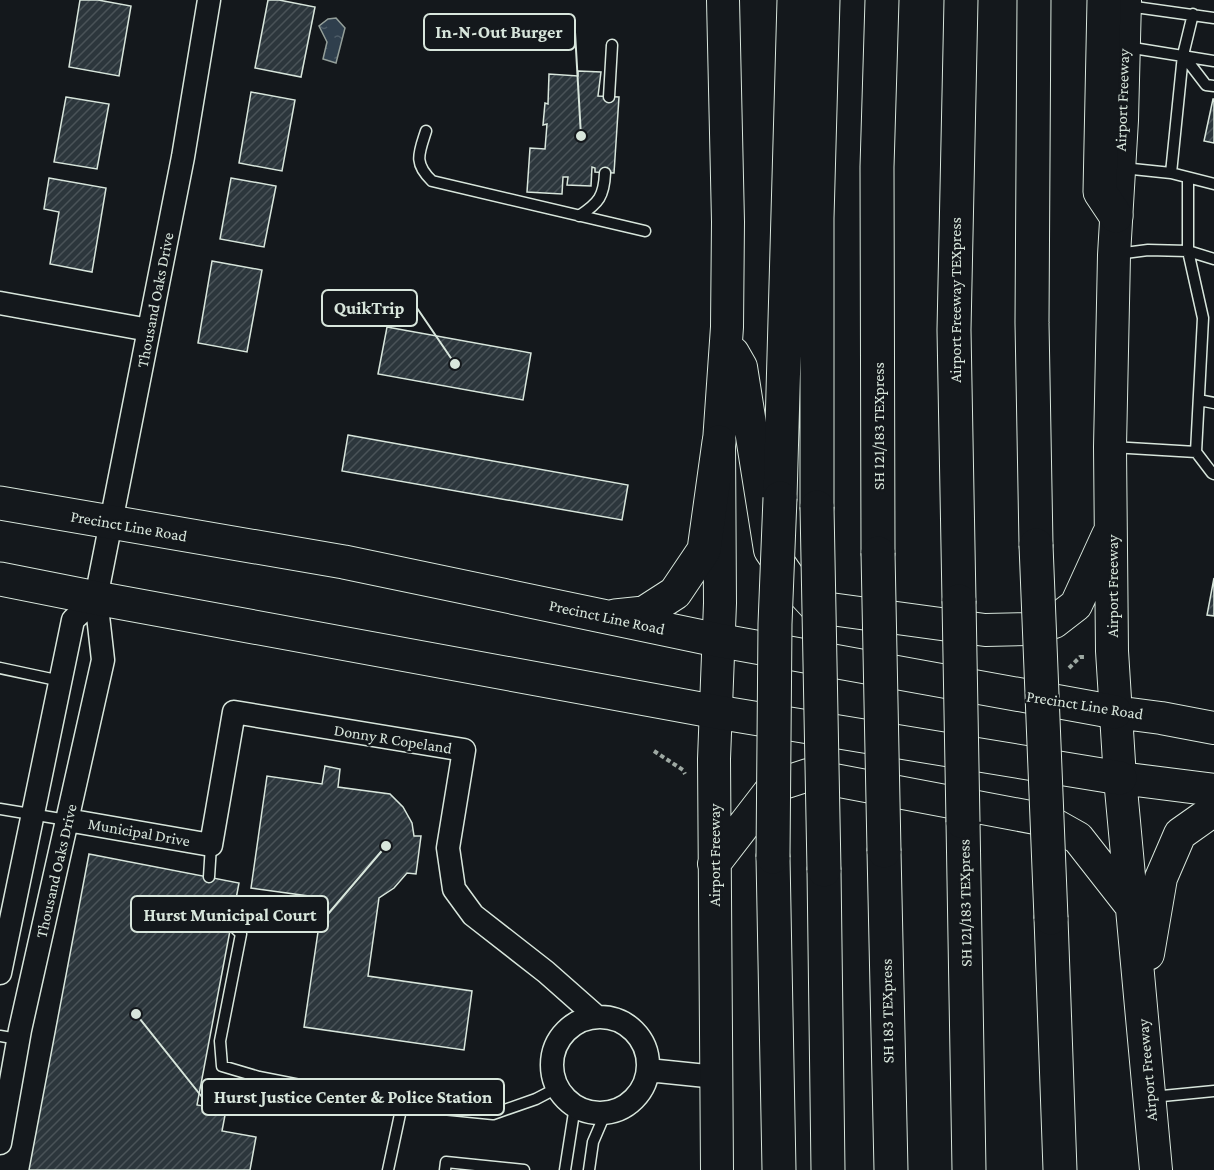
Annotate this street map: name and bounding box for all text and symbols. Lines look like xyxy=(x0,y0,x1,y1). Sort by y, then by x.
callout: In-N-Out Burger xyxy=(424,14,575,50)
text: In-N-Out Burger xyxy=(435,22,563,42)
street label: Airport Freeway xyxy=(1112,48,1133,152)
street label: Airport Freeway TEXpress xyxy=(947,217,965,383)
street label: Thousand Oaks Drive xyxy=(134,231,176,369)
callout: QuikTrip xyxy=(322,290,417,326)
text: QuikTrip xyxy=(334,298,404,318)
street label: SH 121/183 TEXpress xyxy=(870,362,888,490)
street label: Precinct Line Road xyxy=(69,507,189,545)
street label: Airport Freeway xyxy=(1104,534,1122,637)
street label: Precinct Line Road xyxy=(548,596,667,638)
street label: Precinct Line Road xyxy=(1025,687,1145,723)
street label: Donny R Copeland xyxy=(333,721,454,758)
street label: Thousand Oaks Drive xyxy=(32,802,80,940)
street label: Airport Freeway xyxy=(706,803,724,906)
street label: Municipal Drive xyxy=(87,815,191,850)
street label: SH 121/183 TEXpress xyxy=(955,839,976,967)
callout: Hurst Municipal Court xyxy=(131,896,328,932)
text: Hurst Municipal Court xyxy=(143,905,317,925)
street label: SH 183 TEXpress xyxy=(878,958,897,1064)
street label: Airport Freeway xyxy=(1134,1017,1161,1122)
callout: Hurst Justice Center & Police Station xyxy=(202,1079,504,1115)
text: Hurst Justice Center & Police Station xyxy=(214,1087,493,1107)

